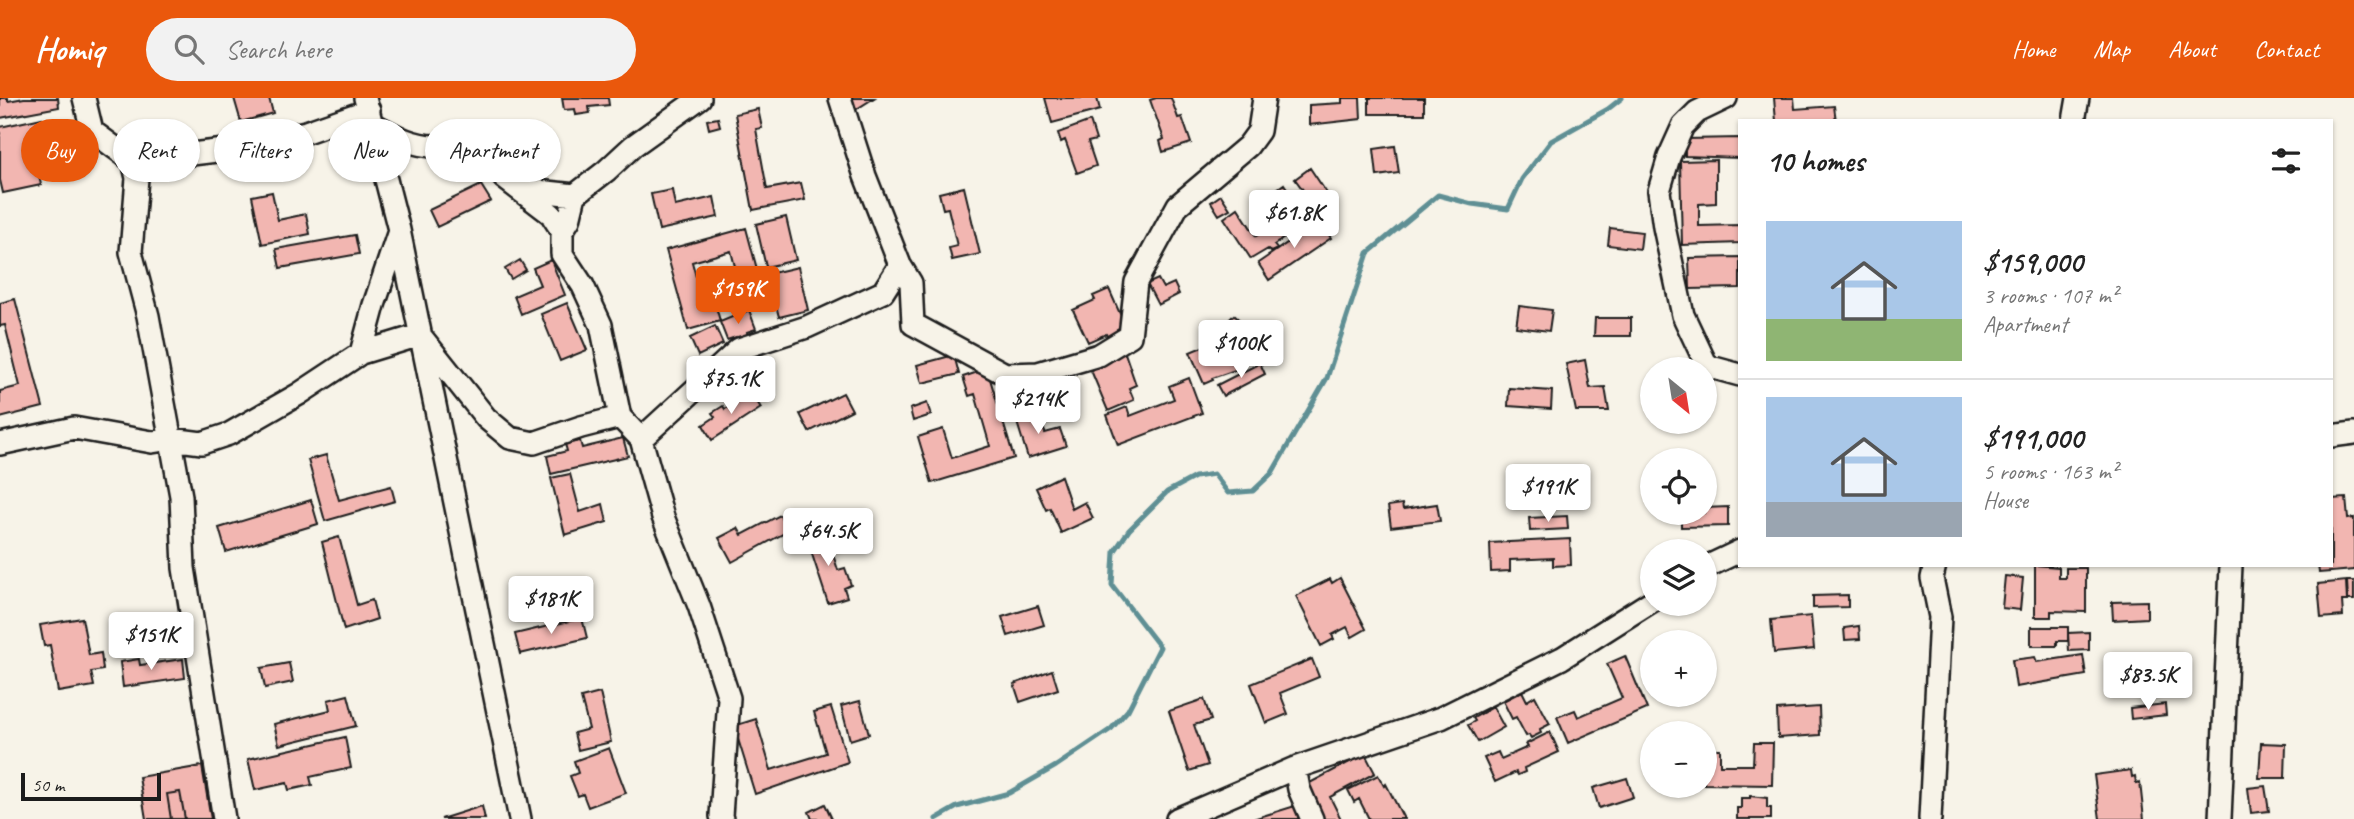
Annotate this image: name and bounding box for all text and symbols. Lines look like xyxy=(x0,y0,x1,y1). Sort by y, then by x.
search box xyxy=(146,18,636,81)
text: Homiq xyxy=(35,28,104,70)
icon: search xyxy=(170,30,208,68)
text: Search here xyxy=(226,33,331,66)
text: Home xyxy=(2012,34,2055,64)
text: Map xyxy=(2093,34,2130,64)
text: About xyxy=(2168,34,2216,64)
text: Contact xyxy=(2254,34,2319,64)
chip: Buy xyxy=(21,119,99,182)
chip: Rent xyxy=(113,119,200,182)
chip: Filters xyxy=(214,119,314,182)
chip: New xyxy=(328,119,411,182)
chip: Apartment xyxy=(425,119,561,182)
text: 10 homes xyxy=(1766,142,1864,180)
icon: filters xyxy=(2267,142,2305,180)
pin: $61.8K xyxy=(1237,190,1351,250)
text: $61.8K xyxy=(1265,198,1323,227)
text: $159,000 xyxy=(1983,243,2083,281)
icon: home xyxy=(1822,249,1906,333)
pin: $159K xyxy=(689,266,787,326)
text: $159K xyxy=(712,274,764,303)
text: 3 rooms · 107 m² xyxy=(1983,281,2118,310)
text: Apartment xyxy=(1983,310,2068,339)
pin: $100K xyxy=(1192,320,1290,380)
text: $100K xyxy=(1214,328,1268,357)
pin: $75.1K xyxy=(674,356,788,416)
north arrow xyxy=(1640,357,1717,434)
map controls xyxy=(1640,357,1717,798)
text: $75.1K xyxy=(702,364,760,393)
pin: $214K xyxy=(989,376,1087,436)
text: $214K xyxy=(1011,384,1065,413)
text: $191,000 xyxy=(1983,419,2083,457)
icon: home xyxy=(1822,425,1906,509)
button: locate xyxy=(1640,448,1717,525)
text: 5 rooms · 163 m² xyxy=(1983,457,2118,486)
pin: $191K xyxy=(1499,464,1597,524)
text: $191K xyxy=(1522,472,1574,501)
text: House xyxy=(1983,486,2028,515)
pin: $64.5K xyxy=(771,508,885,568)
text: $64.5K xyxy=(799,516,857,545)
button: layers xyxy=(1640,539,1717,616)
pin: $181K xyxy=(502,576,600,636)
text: $181K xyxy=(524,584,578,613)
pin: $151K xyxy=(102,612,200,672)
text: $151K xyxy=(125,620,177,649)
button: + xyxy=(1640,630,1717,707)
pin: $83.5K xyxy=(2091,652,2205,712)
text: $83.5K xyxy=(2119,660,2177,689)
button: − xyxy=(1640,721,1717,798)
scale bar xyxy=(21,770,161,802)
text: 50 m xyxy=(32,773,64,797)

